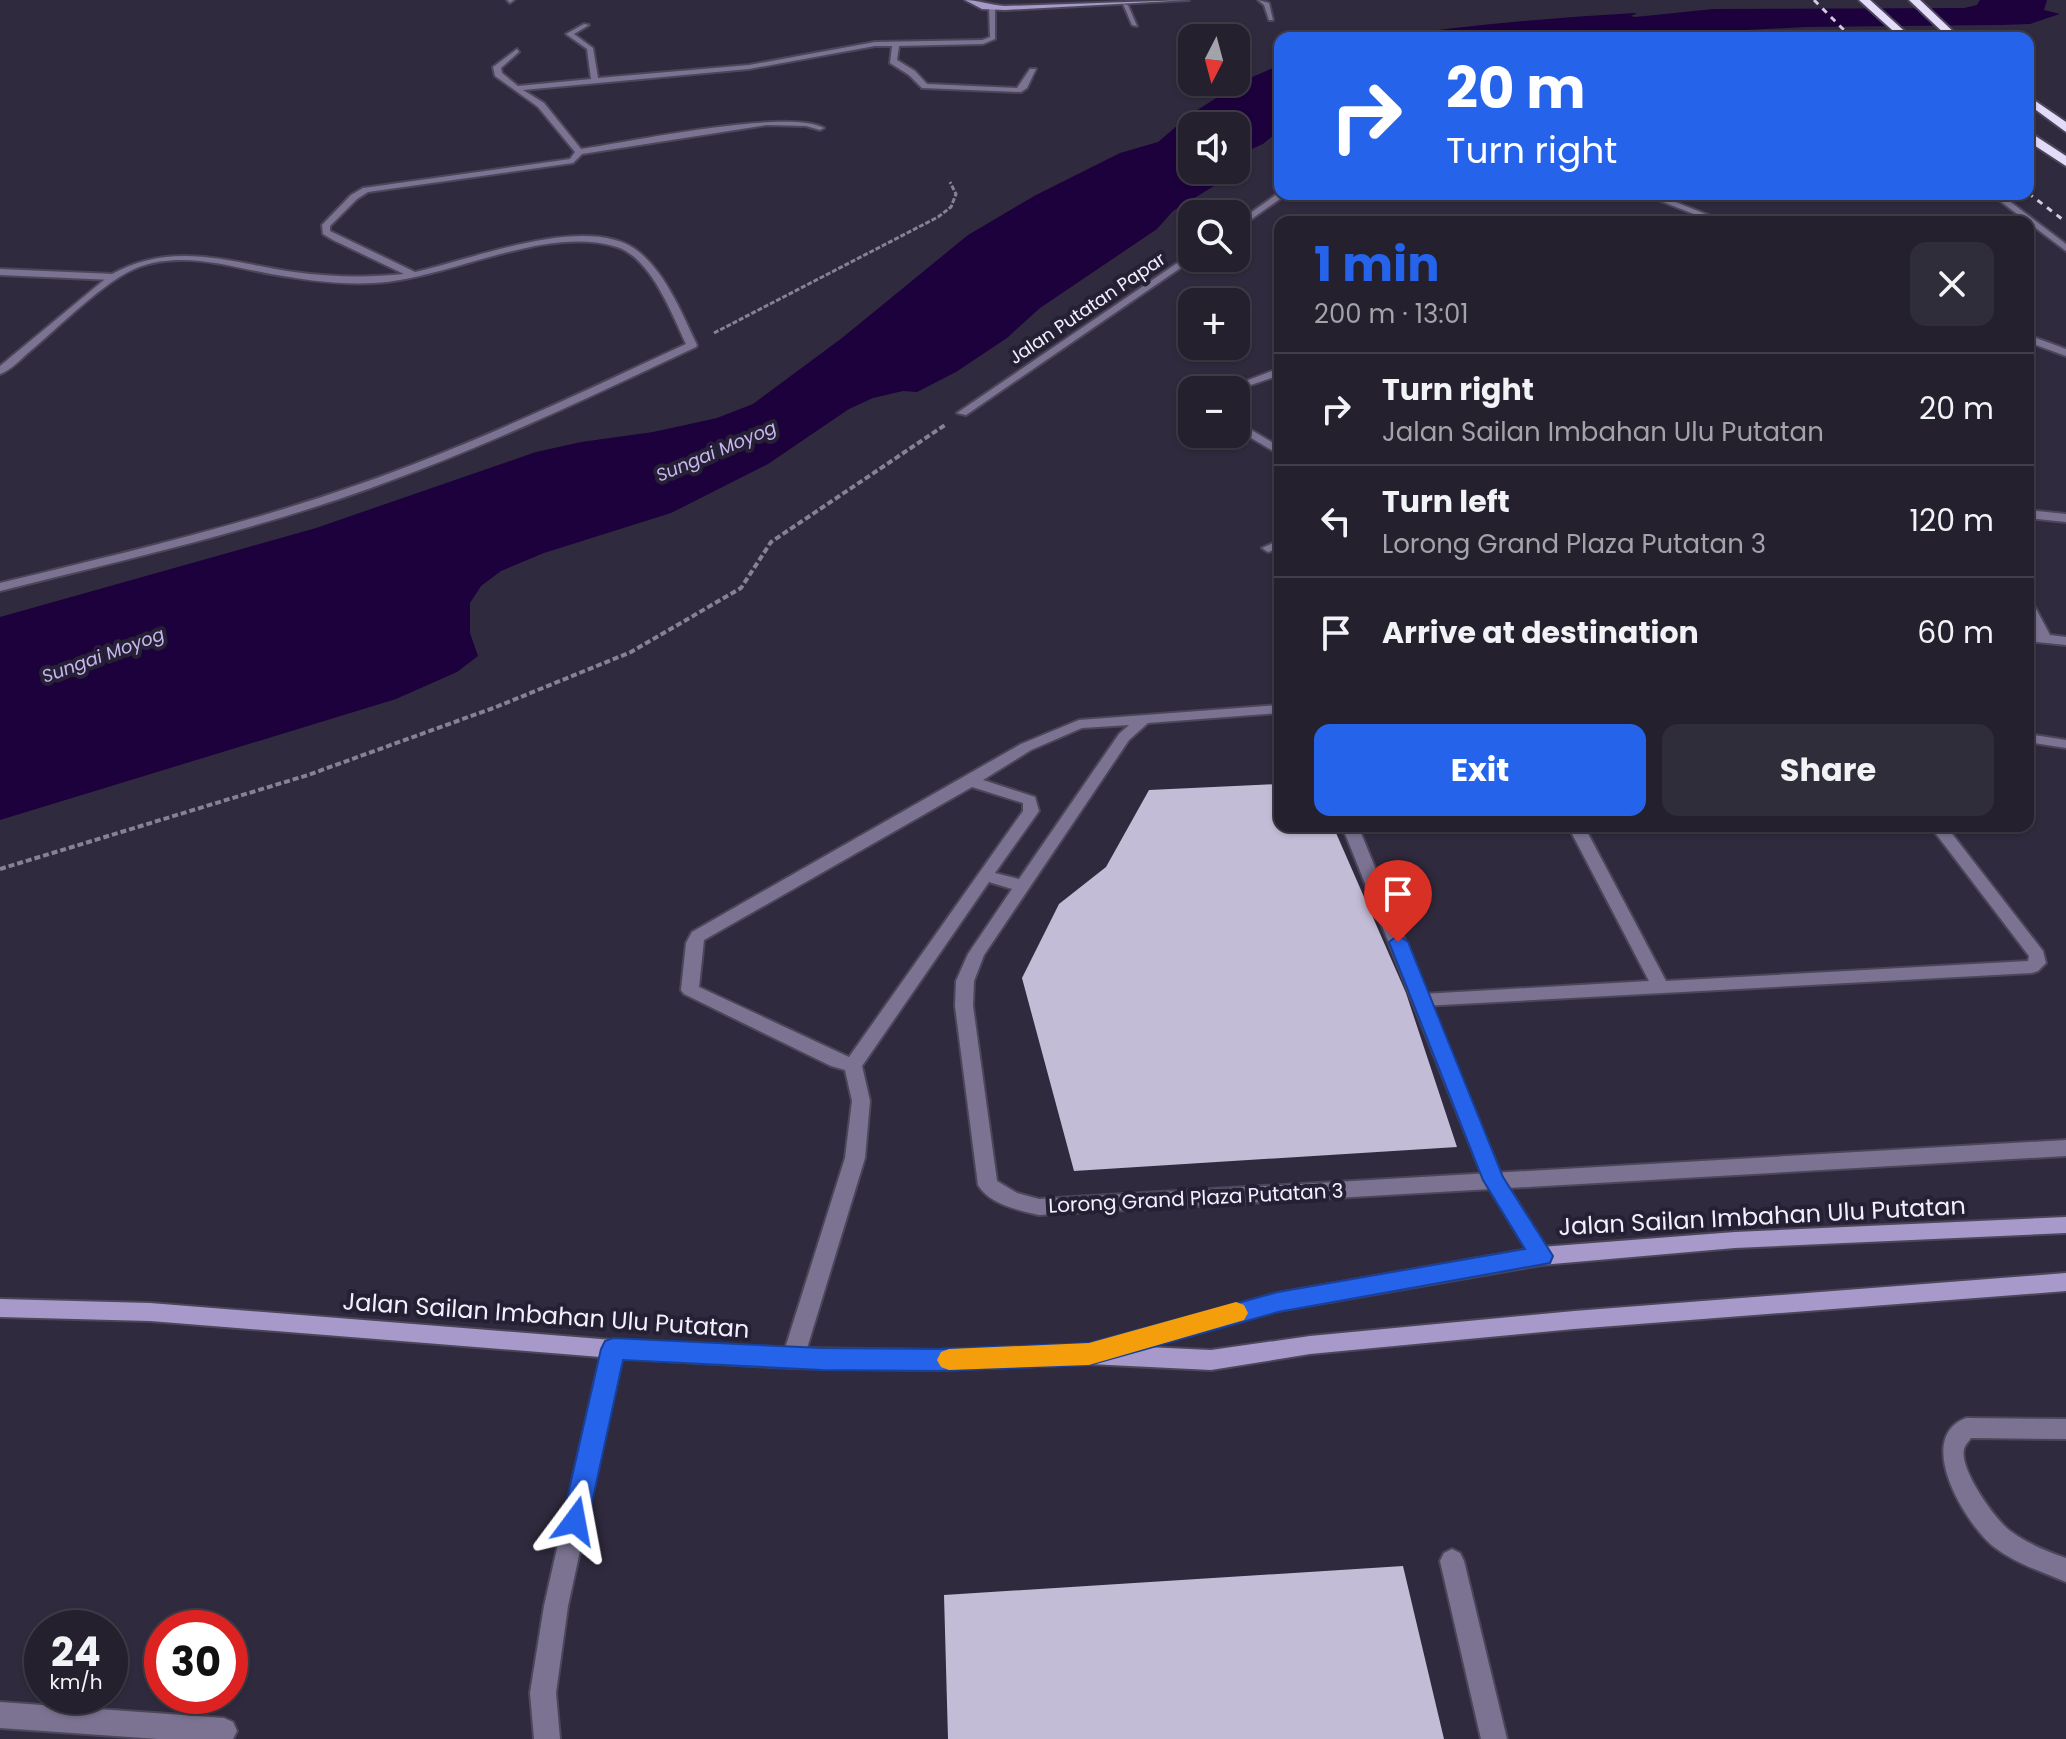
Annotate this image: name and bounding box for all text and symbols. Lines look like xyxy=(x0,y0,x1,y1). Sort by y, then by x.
north arrow xyxy=(1178,24,1250,96)
map controls xyxy=(1178,24,1250,448)
text: 20 m xyxy=(1446,49,1586,128)
icon: right xyxy=(1314,64,1418,168)
button: sound xyxy=(1178,112,1250,184)
text: Turn right xyxy=(1446,125,1617,176)
button: search xyxy=(1178,200,1250,272)
text: 1 min xyxy=(1314,231,1440,298)
button: close xyxy=(1910,242,1994,326)
street label: Jalan Putatan Papar xyxy=(1004,246,1170,370)
button: + xyxy=(1178,288,1250,360)
text: 200 m · 13:01 xyxy=(1314,296,1469,332)
text: Turn right xyxy=(1382,368,1534,411)
button: − xyxy=(1178,376,1250,448)
icon: right xyxy=(1314,387,1358,431)
text: 20 m xyxy=(1919,387,1994,430)
water label: Sungai Moyog xyxy=(652,414,780,488)
text: Jalan Sailan Imbahan Ulu Putatan xyxy=(1382,414,1824,450)
text: Turn left xyxy=(1382,480,1510,523)
icon: left xyxy=(1314,499,1358,543)
text: 120 m xyxy=(1909,499,1994,542)
text: Lorong Grand Plaza Putatan 3 xyxy=(1382,526,1766,562)
icon: arrive xyxy=(1314,611,1358,655)
text: Arrive at destination xyxy=(1382,611,1699,654)
text: 60 m xyxy=(1917,611,1994,654)
water label: Sungai Moyog xyxy=(38,621,168,689)
button: Exit xyxy=(1314,724,1646,816)
button: Share xyxy=(1662,724,1994,816)
pin xyxy=(1364,860,1432,942)
icon: arrive xyxy=(1376,872,1420,916)
street label: Lorong Grand Plaza Putatan 3 xyxy=(1048,1176,1344,1220)
street label: Jalan Sailan Imbahan Ulu Putatan xyxy=(1558,1189,1966,1243)
street label: Jalan Sailan Imbahan Ulu Putatan xyxy=(341,1284,751,1346)
position arrow xyxy=(533,1479,617,1563)
speed limit sign: 30 xyxy=(144,1610,248,1714)
text: 24 xyxy=(51,1624,101,1680)
text: km/h xyxy=(49,1668,103,1696)

